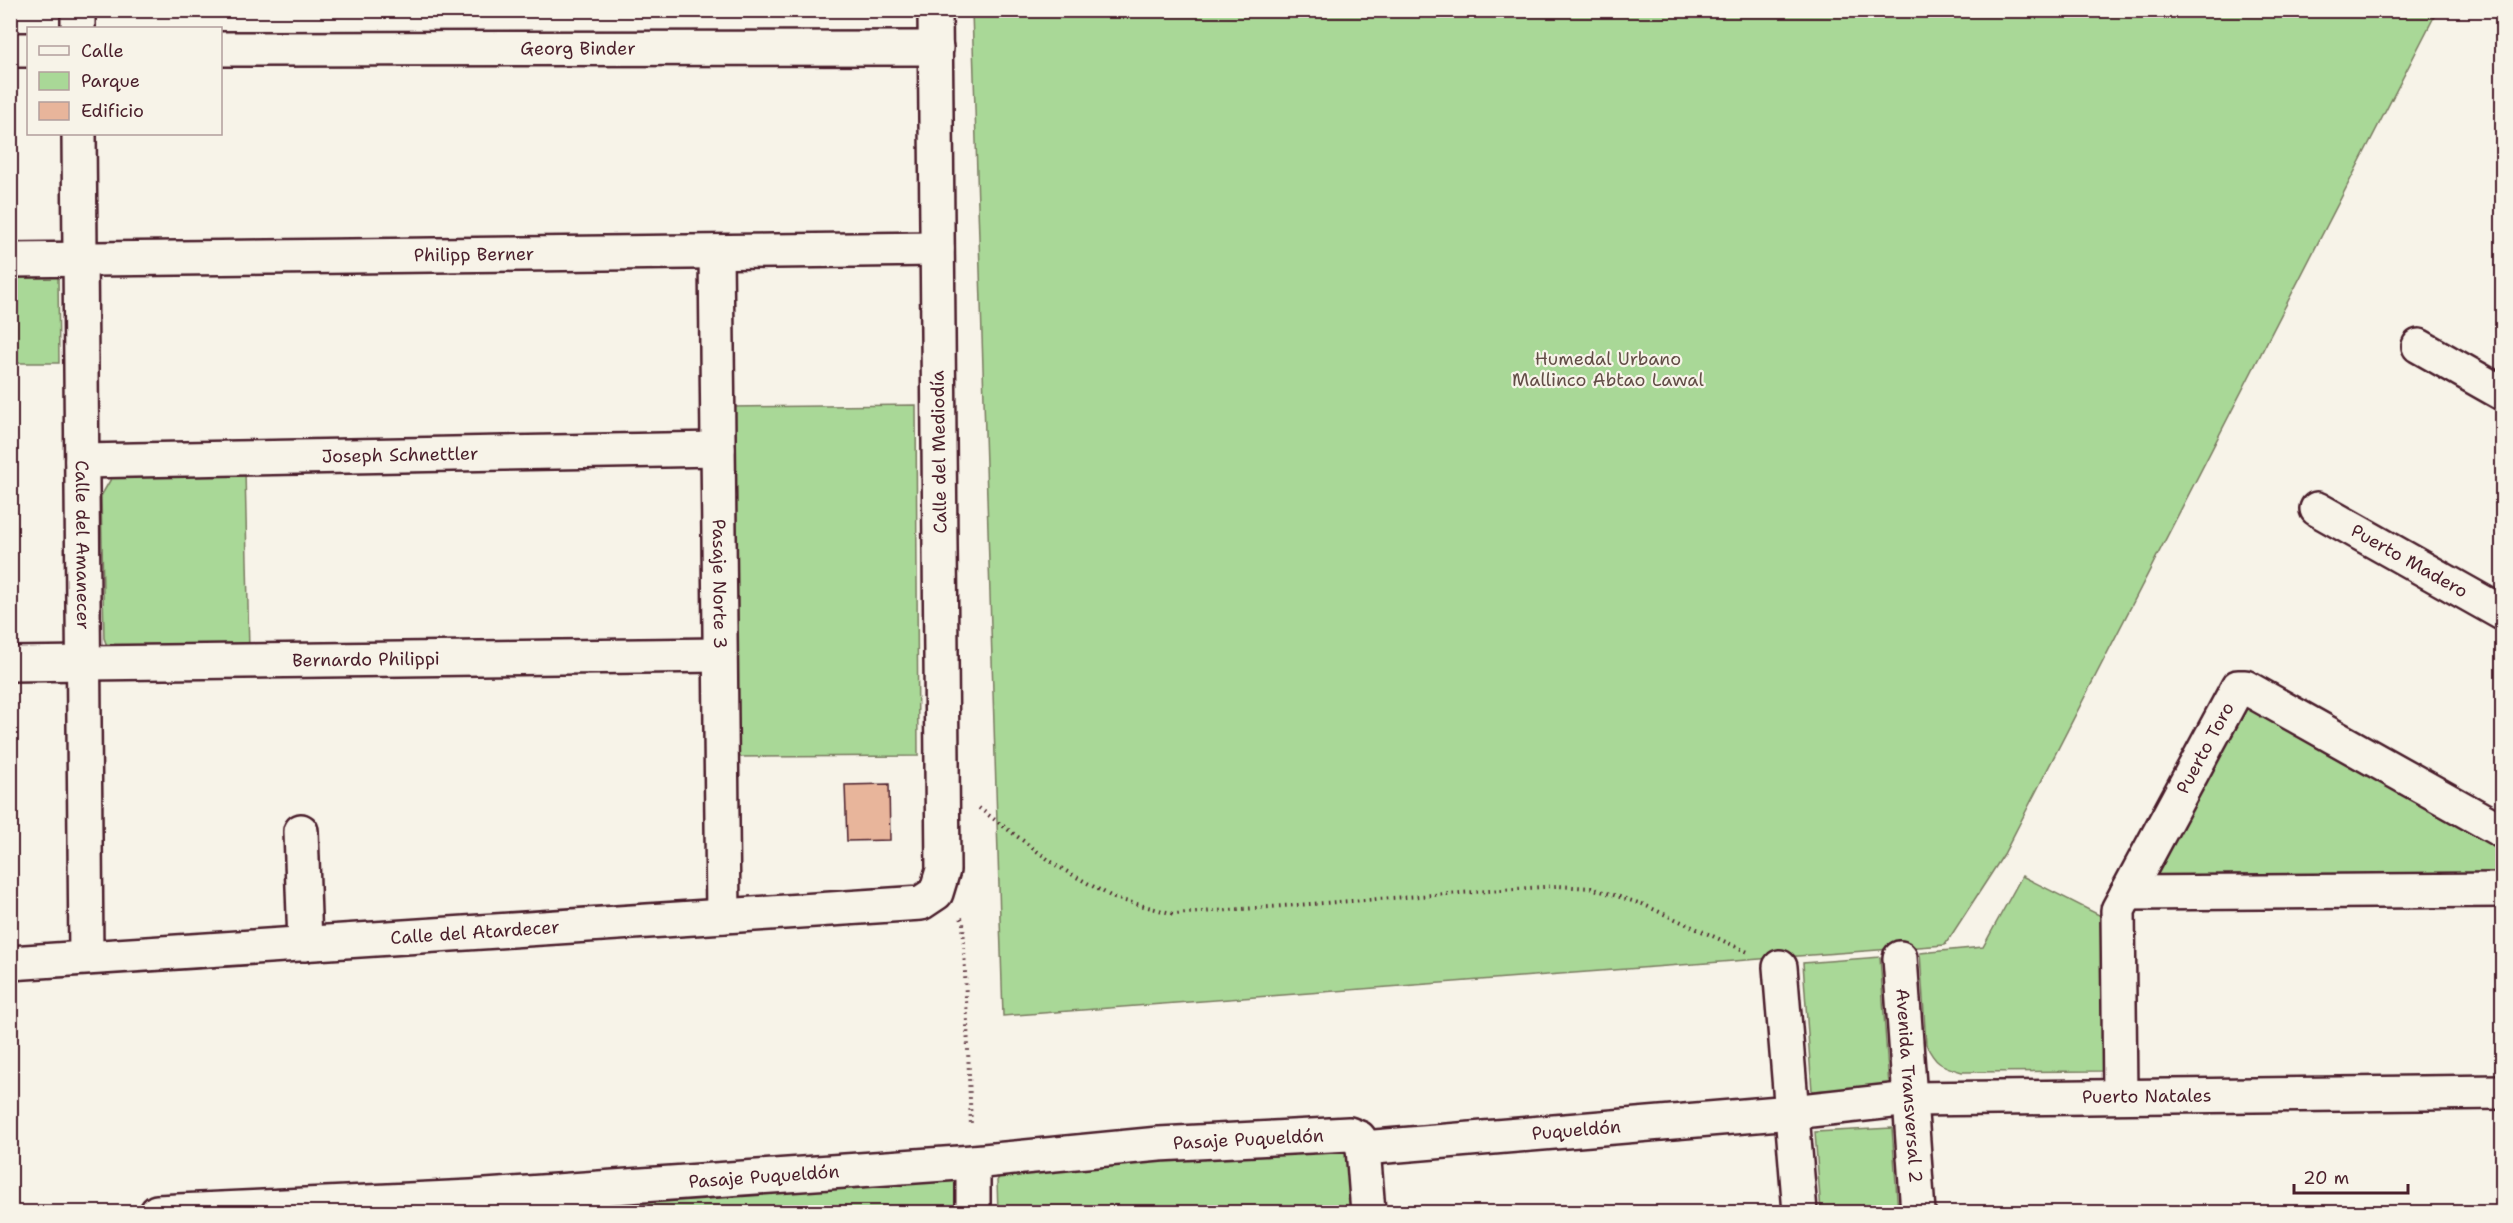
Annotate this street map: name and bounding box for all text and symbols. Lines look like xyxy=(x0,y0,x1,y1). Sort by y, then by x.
legend xyxy=(27,27,222,135)
street label: Georg Binder xyxy=(520,36,636,61)
text: Calle xyxy=(81,39,124,63)
text: Parque xyxy=(81,69,140,93)
text: Edificio xyxy=(81,99,144,123)
street label: Philipp Berner xyxy=(414,242,534,267)
park label: Humedal Urbano Mallinco Abtao Lawal xyxy=(1512,347,1705,392)
street label: Calle del Mediodía xyxy=(926,370,952,534)
street label: Joseph Schnettler xyxy=(321,442,479,468)
street label: Calle del Amanecer xyxy=(70,460,95,630)
street label: Pasaje Norte 3 xyxy=(707,519,732,649)
street label: Puerto Madero xyxy=(2347,519,2472,603)
street label: Bernardo Philippi xyxy=(292,647,440,672)
street label: Puerto Toro xyxy=(2171,698,2240,798)
street label: Calle del Atardecer xyxy=(390,915,560,950)
street label: Avenida Transversal 2 xyxy=(1890,988,1928,1184)
street label: Puerto Natales xyxy=(2082,1083,2212,1109)
street label: Puqueldón xyxy=(1531,1114,1622,1146)
street label: Pasaje Puqueldón xyxy=(1172,1123,1324,1155)
scale bar xyxy=(2294,1157,2408,1195)
street label: Pasaje Puqueldón xyxy=(688,1159,840,1194)
text: 20 m xyxy=(2303,1166,2349,1190)

